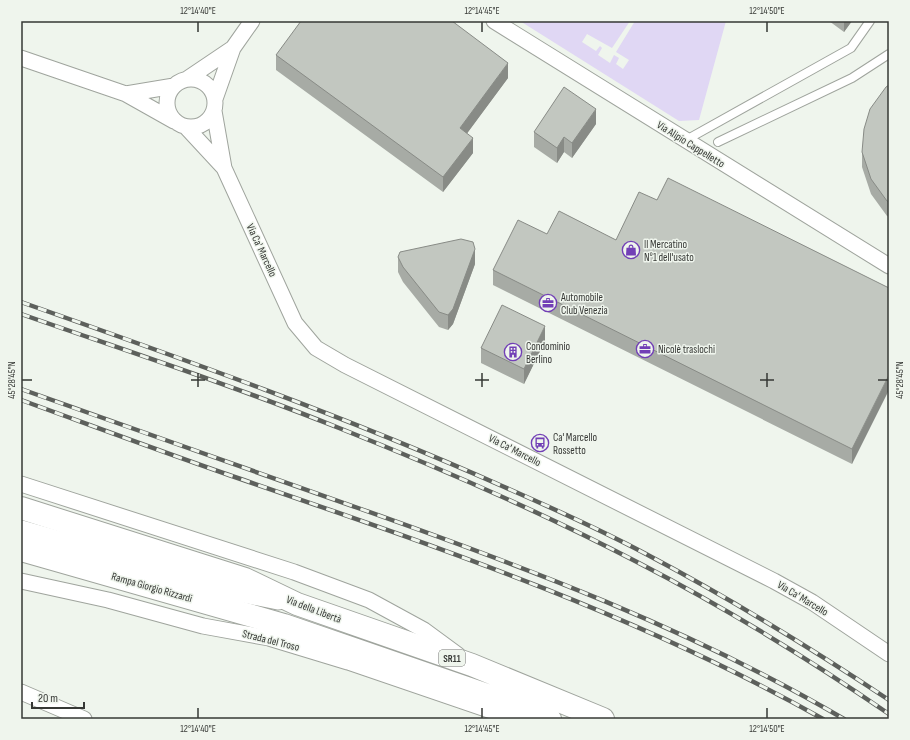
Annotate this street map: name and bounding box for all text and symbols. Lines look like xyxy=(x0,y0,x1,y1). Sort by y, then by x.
text: 12°14'40"E xyxy=(180,5,216,17)
text: 12°14'45"E xyxy=(464,5,500,17)
text: 12°14'50"E xyxy=(749,5,785,17)
street label: Via Alipio Cappelletto xyxy=(654,118,727,171)
street label: Via Ca' Marcello xyxy=(244,222,280,279)
place label: Il Mercatino N°1 dell'usato xyxy=(644,238,694,264)
shop icon: Il Mercatino N°1 dell'usato xyxy=(621,240,641,260)
place label: Automobile Club Venezia xyxy=(560,291,608,317)
office icon: Automobile Club Venezia xyxy=(538,293,558,313)
office icon: Nicolè traslochi xyxy=(635,339,655,359)
place label: Condominio Berlino xyxy=(526,340,571,366)
building icon: Condominio Berlino xyxy=(503,342,523,362)
place label: Nicolè traslochi xyxy=(658,343,715,356)
text: 45°28'45"N xyxy=(6,361,18,399)
text: 45°28'45"N xyxy=(894,361,906,399)
place label: Ca' Marcello Rossetto xyxy=(553,431,597,457)
street label: Via Ca' Marcello xyxy=(486,432,544,469)
bus stop icon: Ca' Marcello Rossetto xyxy=(530,433,550,453)
street label: Rampa Giorgio Rizzardi xyxy=(110,570,194,605)
street label: Via Ca' Marcello xyxy=(775,578,831,619)
street label: Via della Libertà xyxy=(284,593,343,626)
street label: Strada del Troso xyxy=(241,627,301,654)
road number: SR11 xyxy=(439,650,465,666)
scale bar xyxy=(32,684,84,710)
text: 20 m xyxy=(38,691,58,706)
text: 12°14'40"E xyxy=(180,723,216,735)
text: 12°14'45"E xyxy=(464,723,500,735)
text: 12°14'50"E xyxy=(749,723,785,735)

